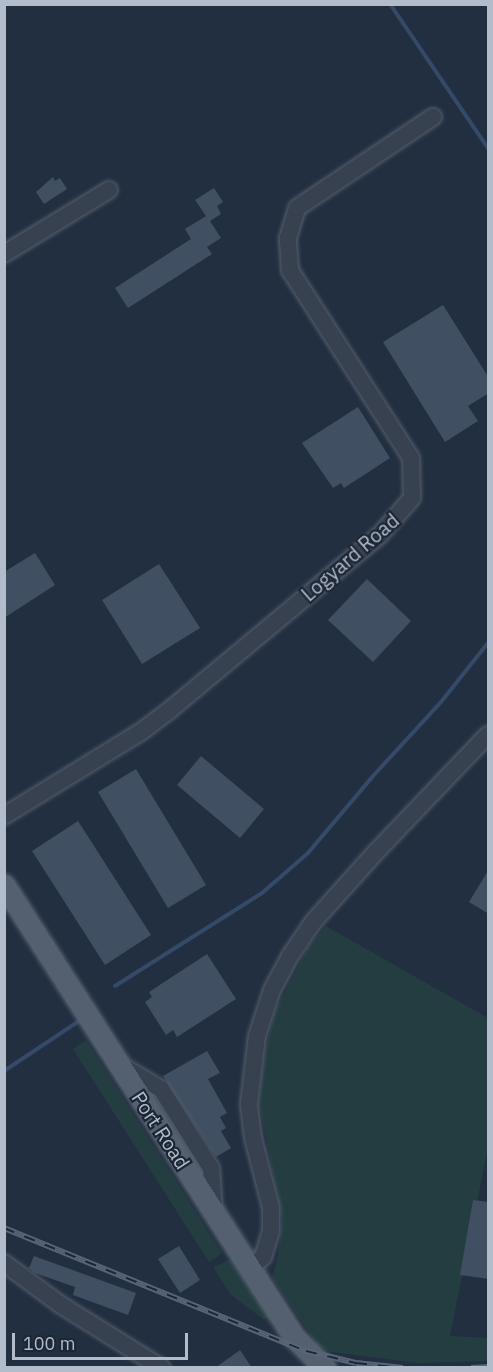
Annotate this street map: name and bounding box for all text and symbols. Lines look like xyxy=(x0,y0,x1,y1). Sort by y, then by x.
street label: Logyard Road xyxy=(296,508,404,606)
street label: Port Road xyxy=(127,1087,195,1173)
scale bar xyxy=(15,1321,190,1359)
text: 100 m xyxy=(23,1332,75,1355)

